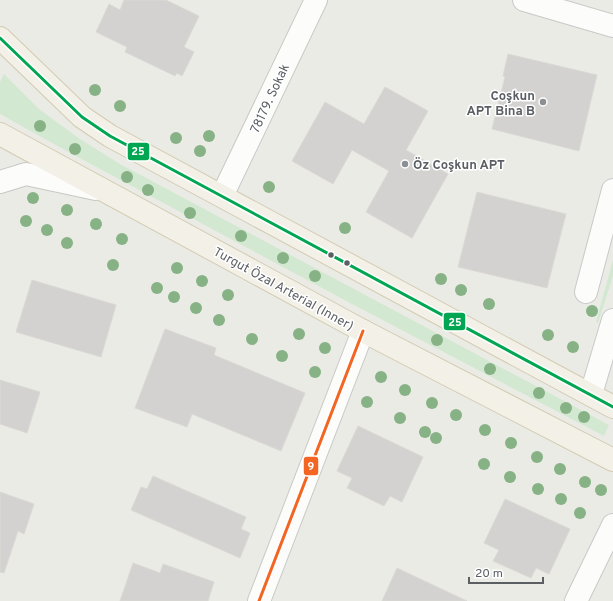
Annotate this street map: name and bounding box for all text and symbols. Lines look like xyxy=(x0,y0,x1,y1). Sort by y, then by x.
street label: 78179. Sokak xyxy=(248,61,294,136)
place label: Coşkun APT Bina B xyxy=(467,89,535,120)
marker: Coşkun APT Bina B xyxy=(538,97,548,107)
line badge: 25 xyxy=(127,142,150,161)
text: 25 xyxy=(131,145,145,159)
place label: Öz Coşkun APT xyxy=(413,157,505,174)
marker: Öz Coşkun APT xyxy=(400,159,410,169)
street label: Turgut Özal Arterial (Inner) xyxy=(210,243,357,335)
unlabelled marker xyxy=(326,250,336,260)
unlabelled marker xyxy=(342,258,352,268)
line badge: 25 xyxy=(443,312,466,331)
text: 25 xyxy=(448,316,462,330)
line badge: 9 xyxy=(303,456,319,476)
text: 9 xyxy=(308,460,315,474)
scale bar xyxy=(469,559,543,585)
text: 20 m xyxy=(475,566,503,582)

